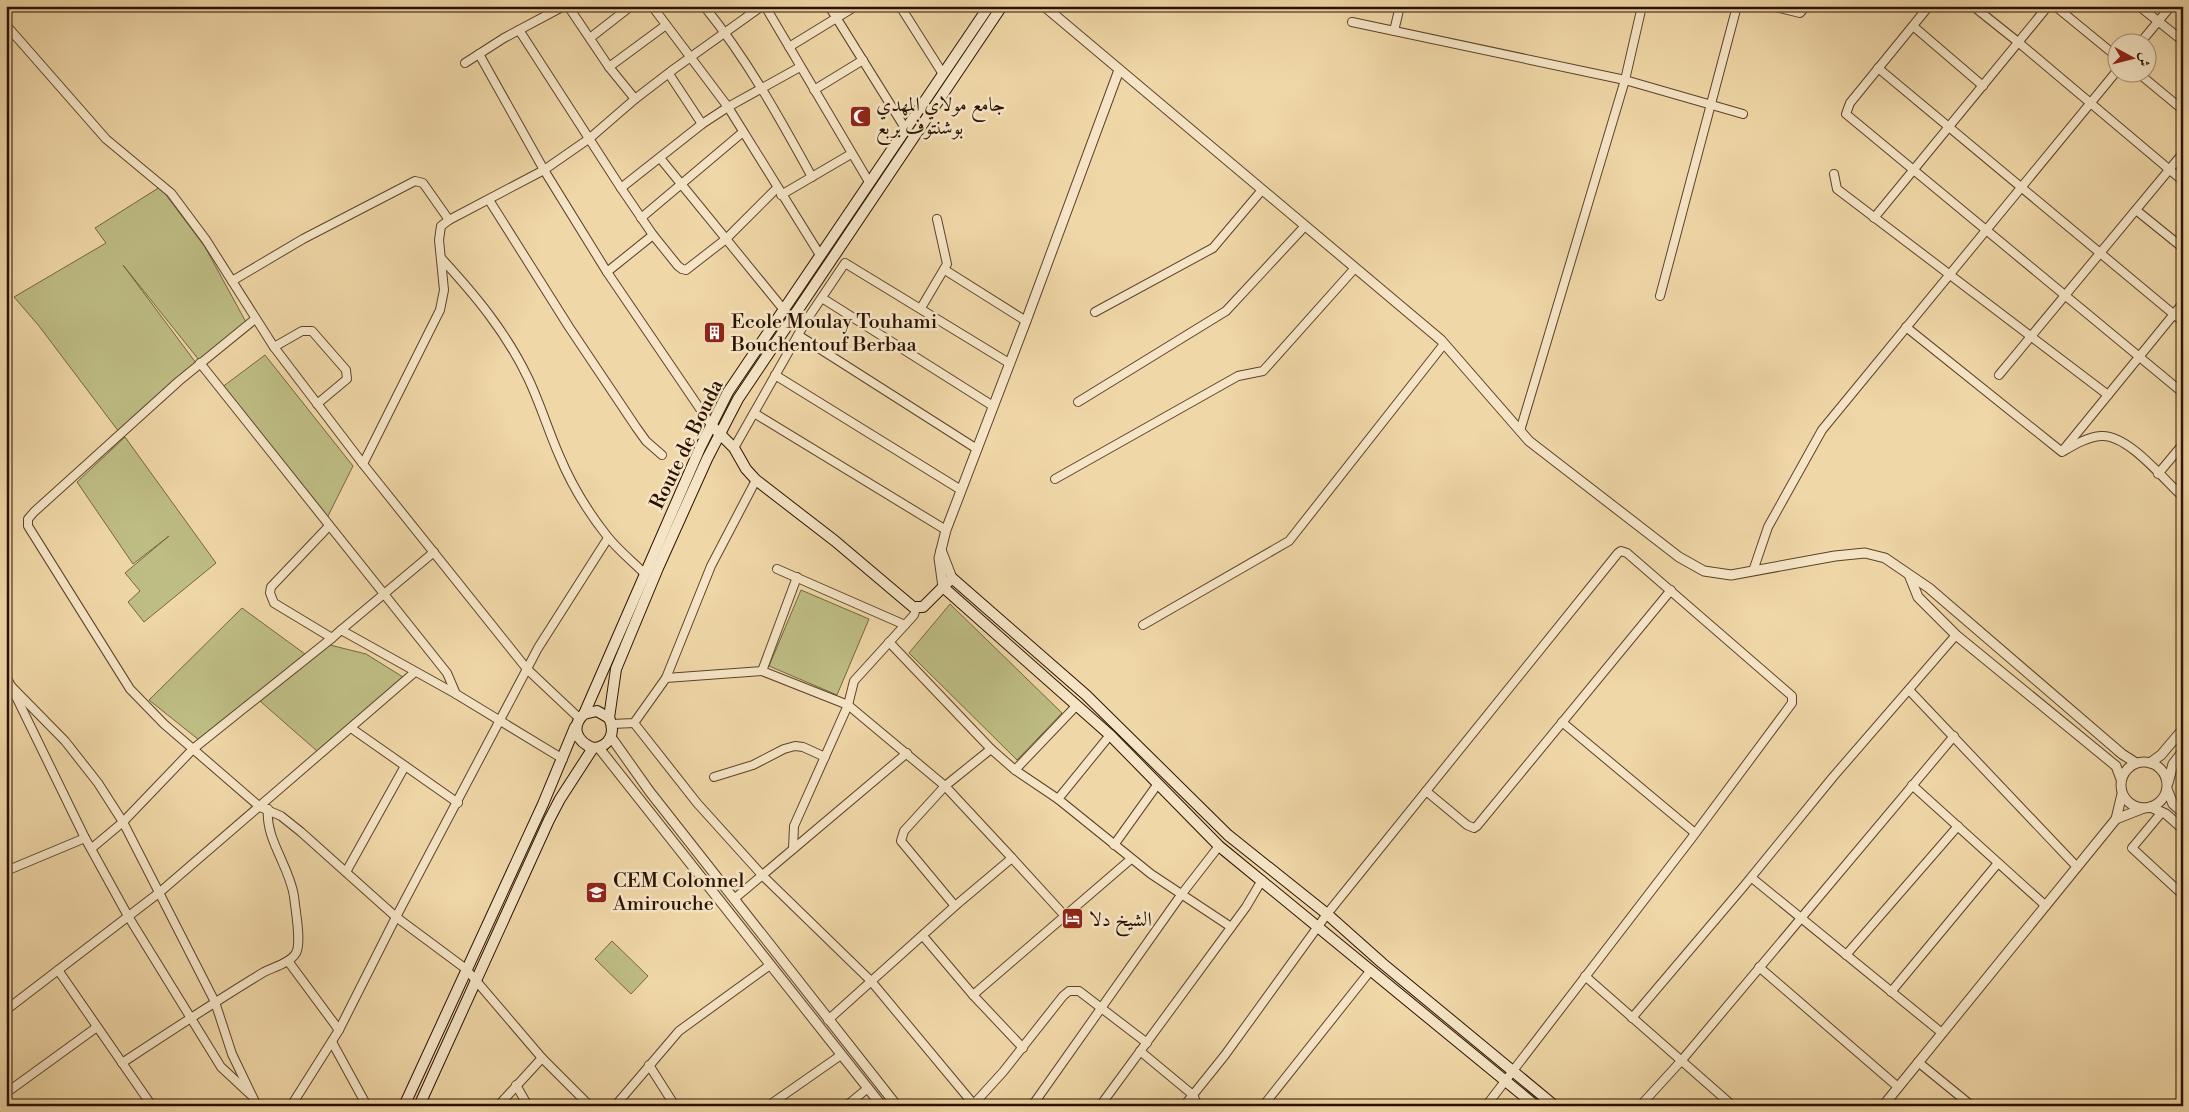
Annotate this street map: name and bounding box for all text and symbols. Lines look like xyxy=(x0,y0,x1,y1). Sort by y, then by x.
north arrow xyxy=(2106,32,2156,82)
text: ش xyxy=(2134,51,2154,68)
place label: جامع مولاي المهدي بوشنتوف بربع xyxy=(876,93,1005,145)
mosque icon: جامع مولاي المهدي بوشنتوف بربع xyxy=(848,104,872,128)
place label: Ecole Moulay Touhami Bouchentouf Berbaa xyxy=(730,310,938,358)
building icon: Ecole Moulay Touhami Bouchentouf Berbaa xyxy=(703,320,727,344)
street label: Route de Bouda xyxy=(645,375,730,514)
place label: CEM Colonnel Amirouche xyxy=(612,869,744,917)
school or university icon: CEM Colonnel Amirouche xyxy=(585,880,609,904)
hotel icon: الشيخ دلا xyxy=(1061,907,1085,931)
place label: الشيخ دلا xyxy=(1089,908,1152,937)

